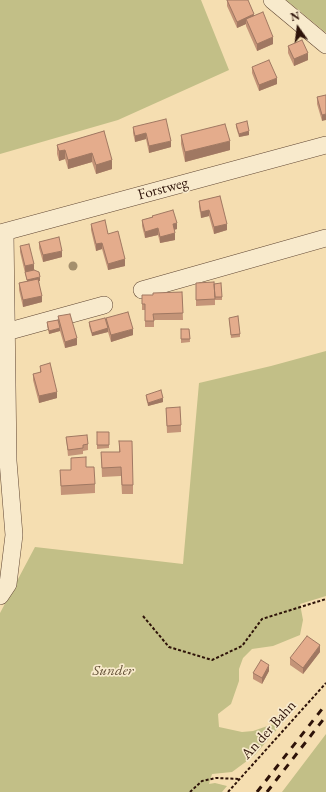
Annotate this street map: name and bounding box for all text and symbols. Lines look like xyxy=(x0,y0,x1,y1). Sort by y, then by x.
north arrow xyxy=(278,8,318,48)
text: N xyxy=(289,8,301,24)
street label: Forstweg xyxy=(136,174,190,204)
park label: Sunder xyxy=(93,662,133,680)
street label: An der Bahn xyxy=(238,697,300,763)

